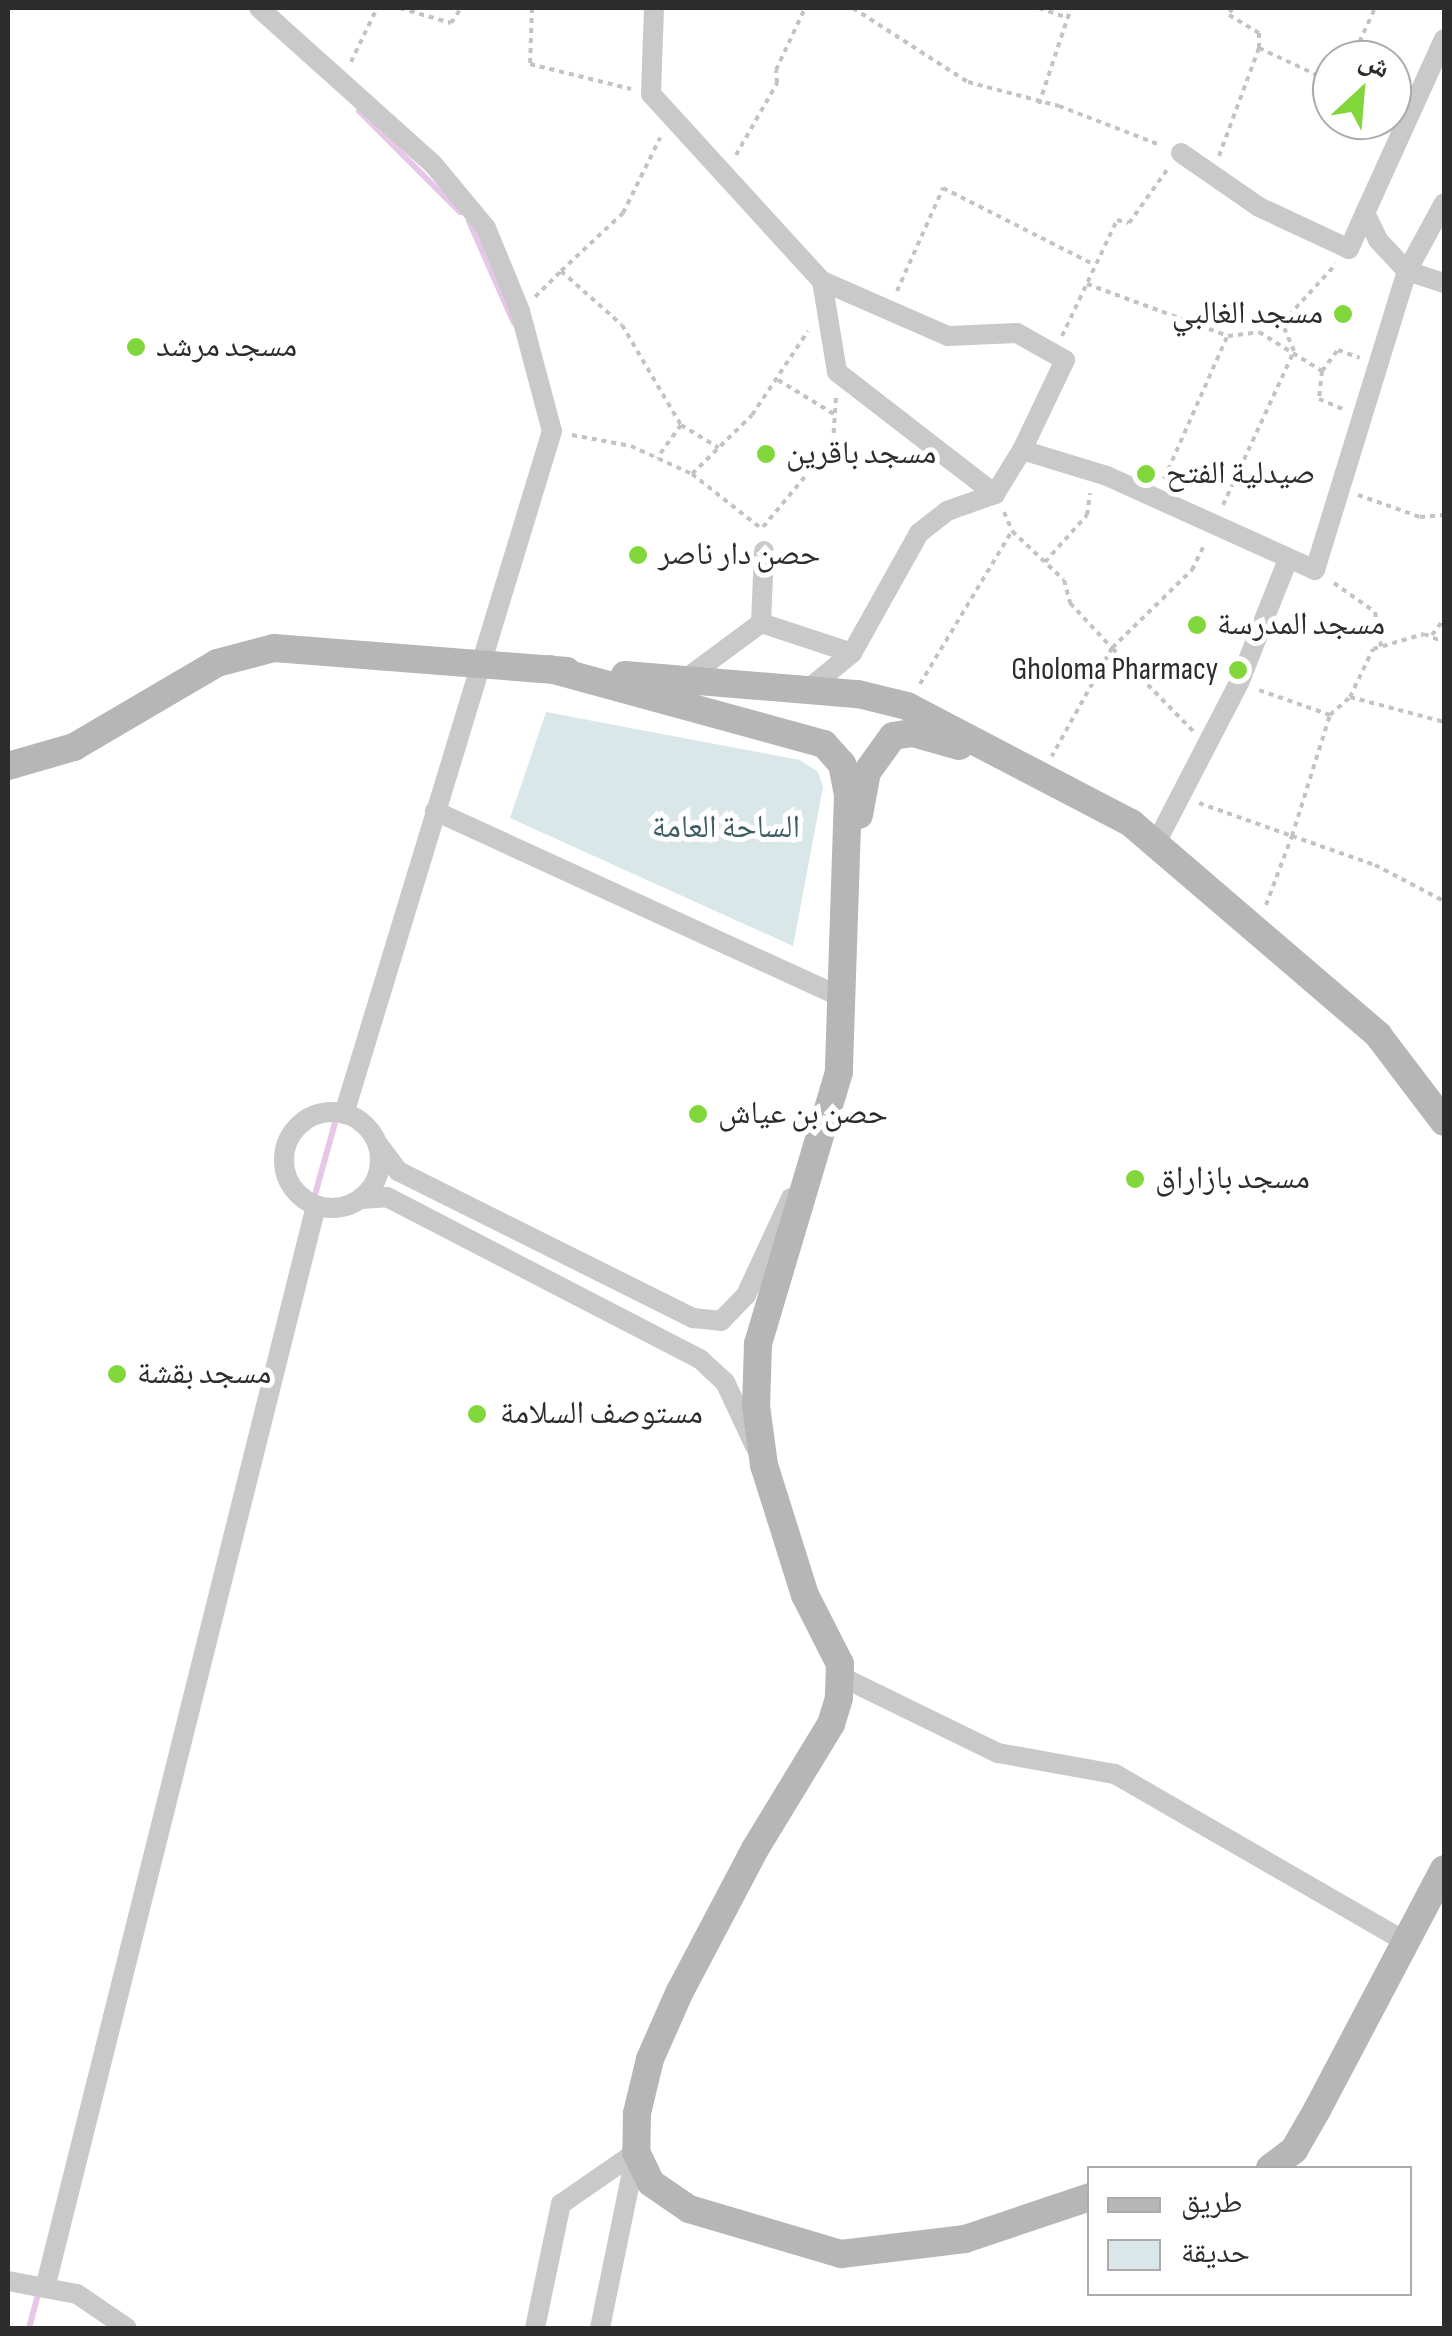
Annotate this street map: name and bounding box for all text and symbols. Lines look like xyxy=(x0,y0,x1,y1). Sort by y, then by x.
north arrow xyxy=(1312,40,1412,140)
text: ش xyxy=(1354,43,1395,86)
place label: مسجد الغالبي xyxy=(1172,295,1323,333)
marker: مسجد الغالبي xyxy=(1332,303,1354,325)
place label: مسجد مرشد xyxy=(156,328,297,366)
marker: مسجد مرشد xyxy=(125,336,147,358)
place label: مسجد باقرين xyxy=(786,435,936,473)
marker: مسجد باقرين xyxy=(755,443,777,465)
place label: صيدلية الفتح xyxy=(1166,455,1315,493)
marker: صيدلية الفتح xyxy=(1135,463,1157,485)
place label: حصن دار ناصر xyxy=(658,536,820,574)
marker: حصن دار ناصر xyxy=(627,544,649,566)
place label: مسجد المدرسة xyxy=(1217,606,1385,644)
marker: مسجد المدرسة xyxy=(1186,614,1208,636)
place label: Gholoma Pharmacy xyxy=(1011,651,1218,689)
marker: Gholoma Pharmacy xyxy=(1227,659,1249,681)
park label: الساحة العامة xyxy=(652,809,800,847)
place label: حصن بن عياش xyxy=(718,1095,888,1133)
marker: حصن بن عياش xyxy=(687,1103,709,1125)
place label: مسجد بازاراق xyxy=(1155,1160,1310,1198)
marker: مسجد بازاراق xyxy=(1124,1168,1146,1190)
place label: مسجد بقشة xyxy=(137,1355,271,1393)
marker: مسجد بقشة xyxy=(106,1363,128,1385)
place label: مستوصف السلامة xyxy=(500,1395,703,1433)
marker: مستوصف السلامة xyxy=(464,1401,490,1427)
legend xyxy=(1087,2166,1412,2296)
text: طريق xyxy=(1181,2185,1242,2221)
text: حديقة xyxy=(1181,2235,1250,2271)

